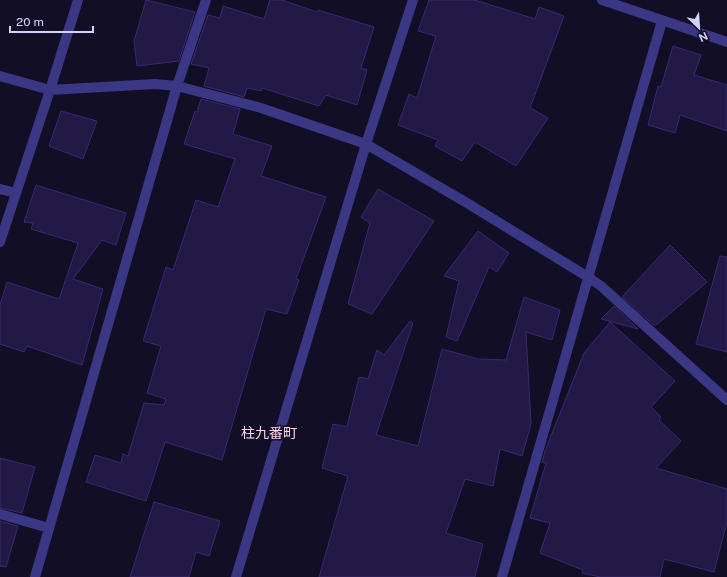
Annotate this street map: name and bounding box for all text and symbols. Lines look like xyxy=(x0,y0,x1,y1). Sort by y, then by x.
scale bar xyxy=(10,8,93,34)
north arrow xyxy=(679,8,719,48)
text: 20 m xyxy=(16,15,44,29)
text: N xyxy=(697,30,710,44)
district label: 柱九番町 xyxy=(241,425,297,441)

